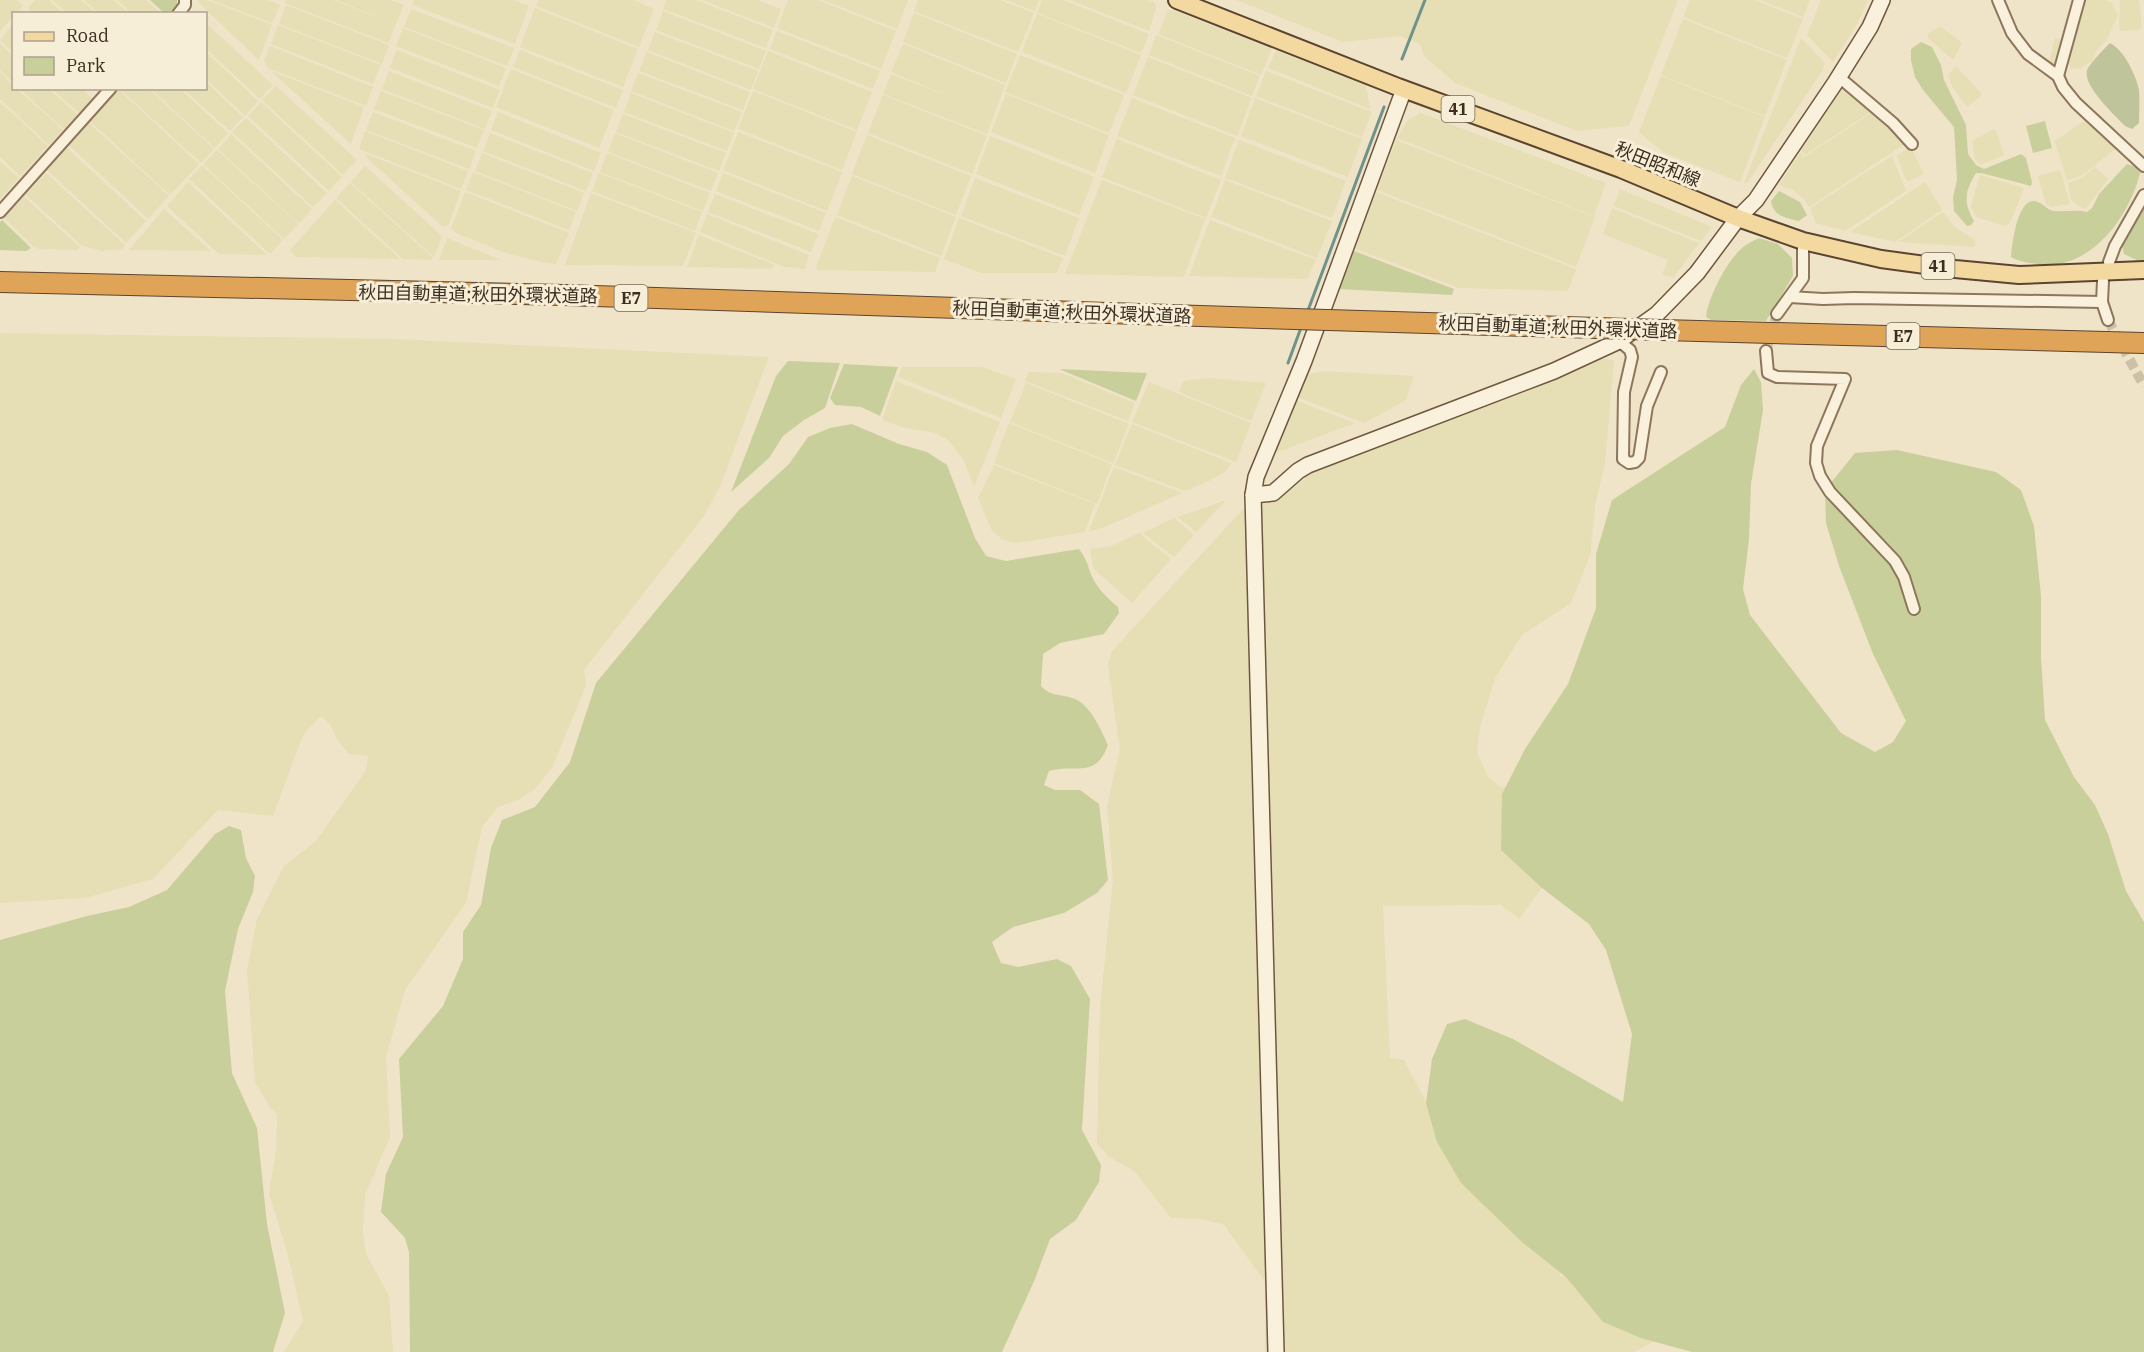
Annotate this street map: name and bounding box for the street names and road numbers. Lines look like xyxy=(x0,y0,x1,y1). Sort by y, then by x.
road number: 41 xyxy=(1442,96,1474,122)
street label: 秋田昭和線 xyxy=(1612,136,1704,192)
road number: 41 xyxy=(1922,253,1954,279)
street label: 秋田自動車道;秋田外環状道路 xyxy=(358,280,598,308)
road number: E7 xyxy=(614,285,648,311)
street label: 秋田自動車道;秋田外環状道路 xyxy=(952,296,1192,328)
street label: 秋田自動車道;秋田外環状道路 xyxy=(1438,311,1678,343)
road number: E7 xyxy=(1886,323,1920,349)

